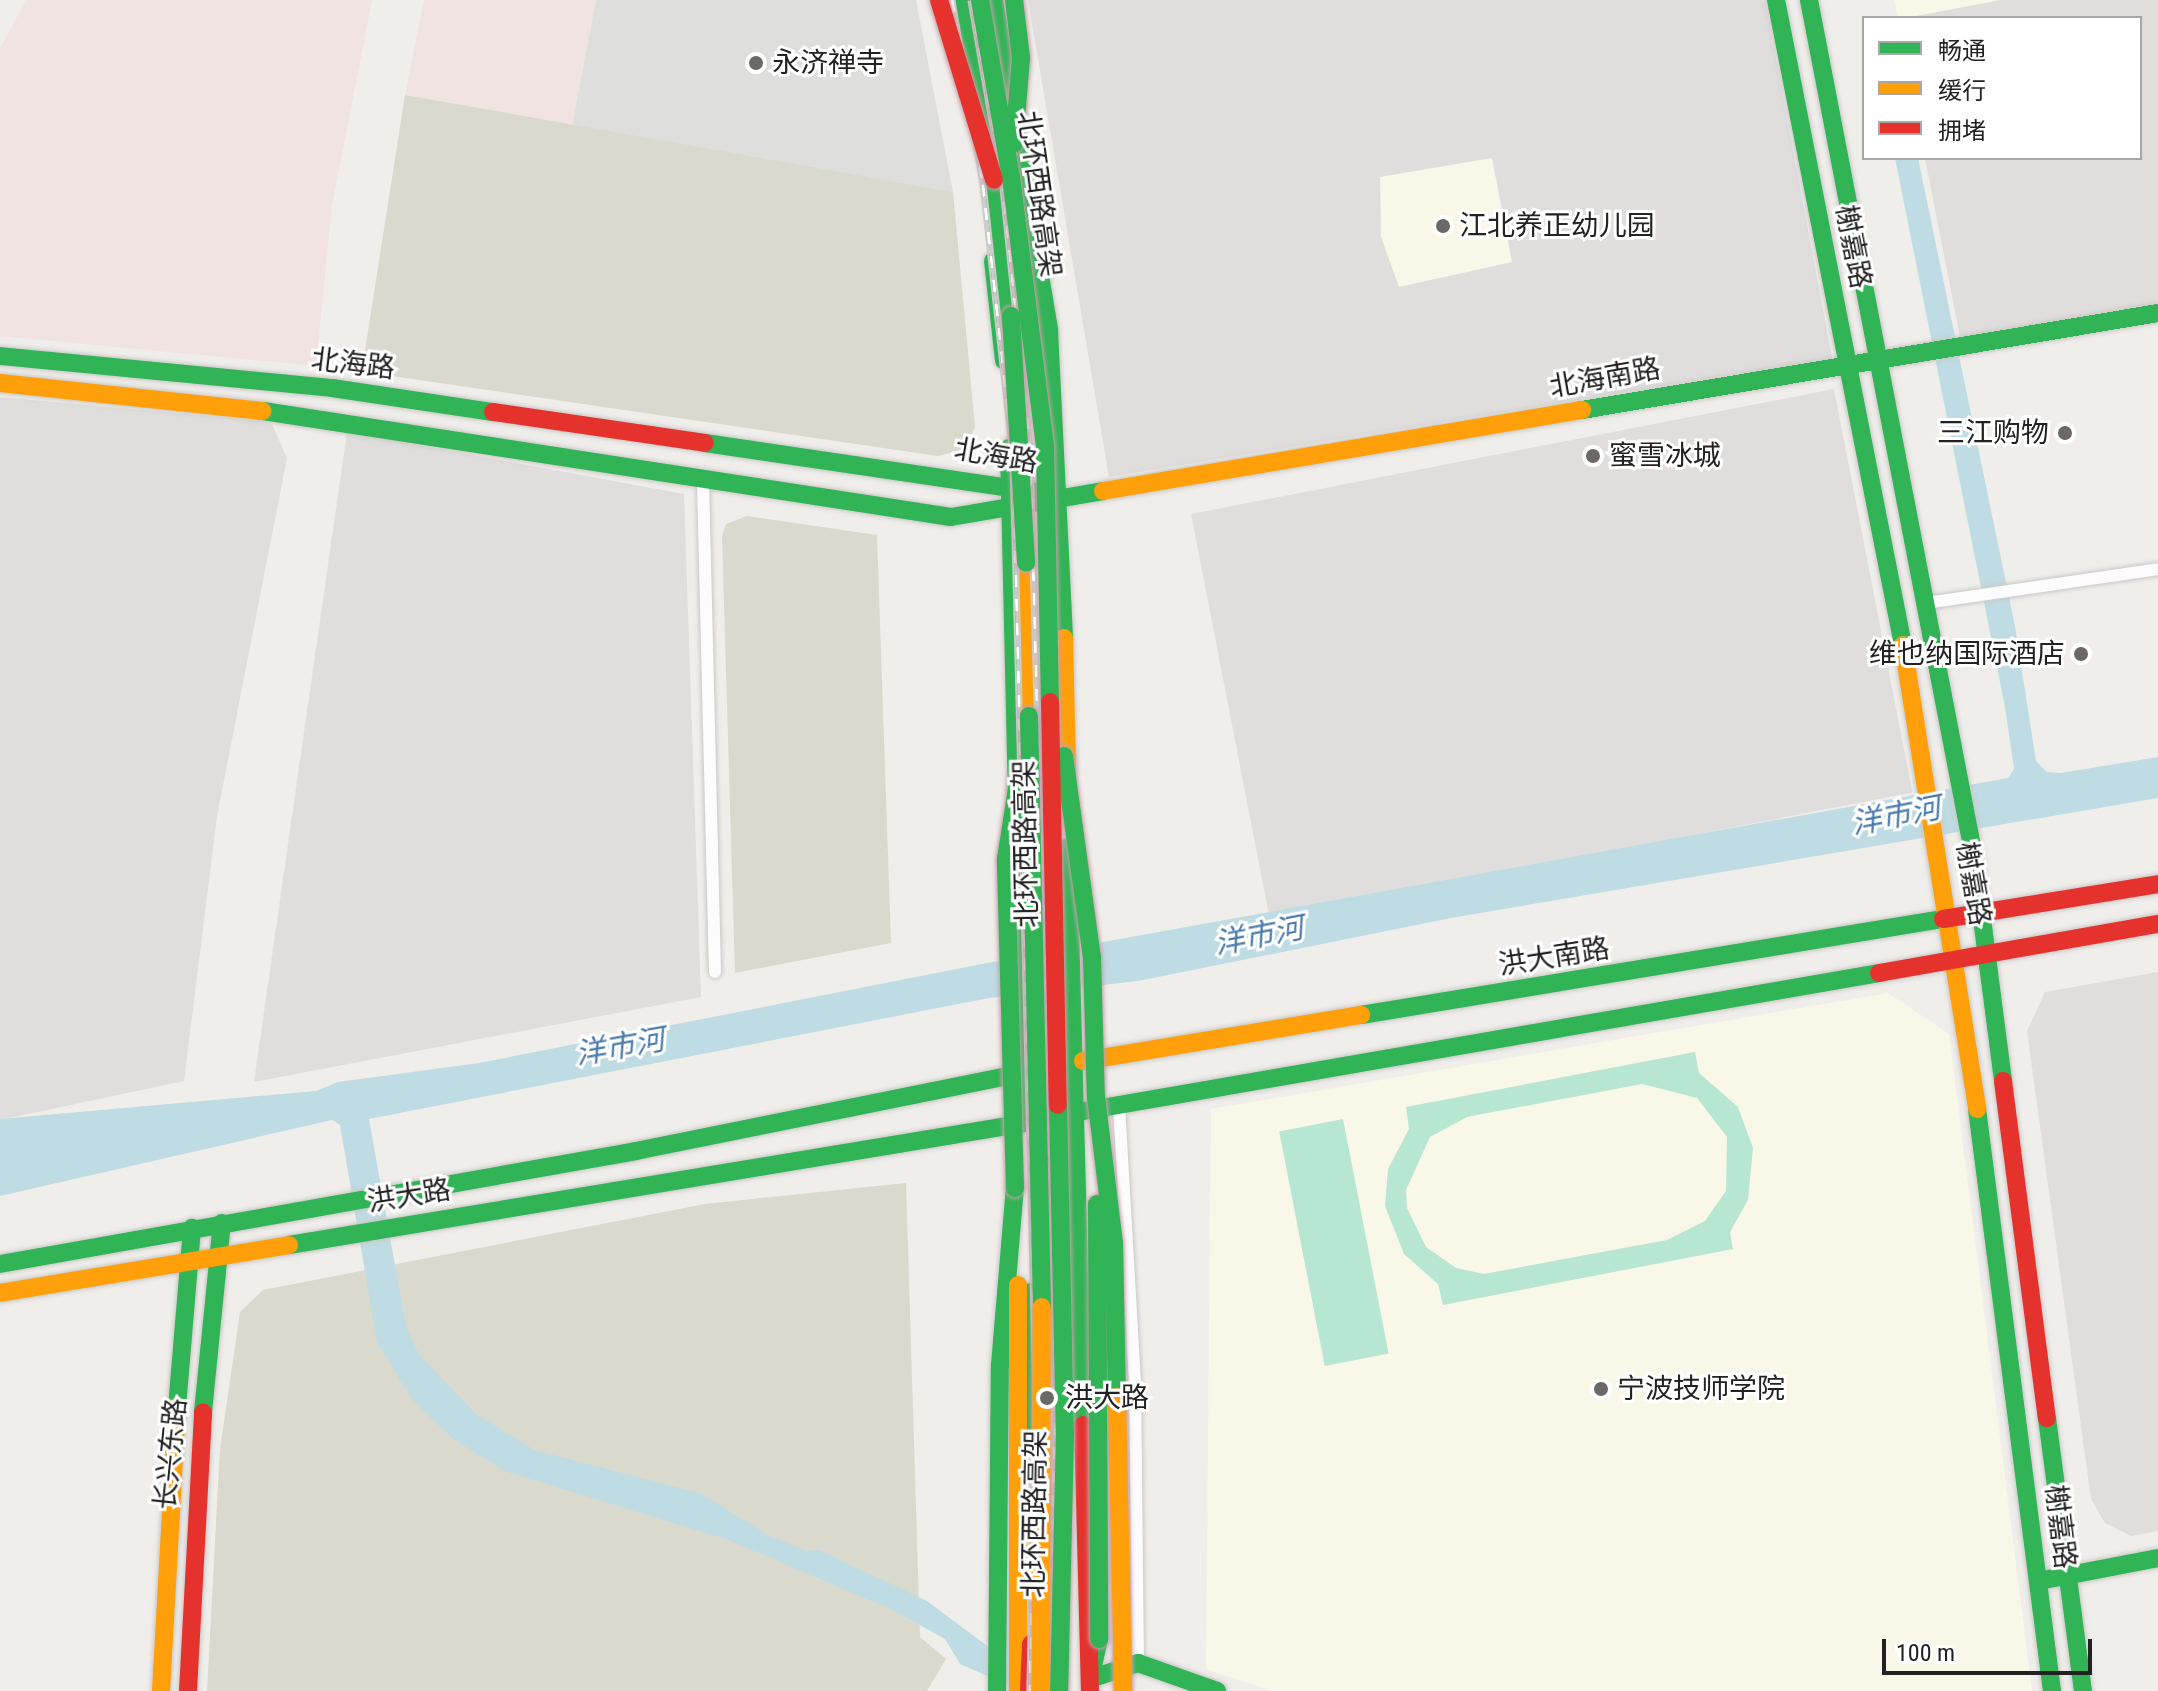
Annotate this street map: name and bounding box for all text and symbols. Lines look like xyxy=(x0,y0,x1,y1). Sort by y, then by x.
legend xyxy=(1862,16,2142,160)
text: 畅通 xyxy=(1938,37,1986,65)
place label: 永济禅寺 xyxy=(772,46,884,80)
marker: 永济禅寺 xyxy=(747,54,765,72)
text: 缓行 xyxy=(1938,77,1986,105)
street label: 北环西路高架 xyxy=(1011,108,1067,280)
text: 拥堵 xyxy=(1938,117,1986,145)
street label: 榭嘉路 xyxy=(1828,203,1878,291)
place label: 江北养正幼儿园 xyxy=(1459,209,1655,243)
marker: 江北养正幼儿园 xyxy=(1434,217,1452,235)
street label: 北海路 xyxy=(309,342,397,386)
street label: 北海南路 xyxy=(1547,352,1663,404)
place label: 三江购物 xyxy=(1937,416,2049,450)
marker: 三江购物 xyxy=(2056,424,2074,442)
street label: 北海路 xyxy=(952,432,1040,480)
place label: 蜜雪冰城 xyxy=(1609,439,1721,473)
marker: 蜜雪冰城 xyxy=(1584,447,1602,465)
place label: 维也纳国际酒店 xyxy=(1869,637,2065,671)
marker: 维也纳国际酒店 xyxy=(2072,645,2090,663)
street label: 北环西路高架 xyxy=(1008,760,1044,928)
water label: 洋市河 xyxy=(1848,790,1944,842)
street label: 榭嘉路 xyxy=(1949,840,1997,928)
water label: 洋市河 xyxy=(1211,910,1307,962)
street label: 洪大南路 xyxy=(1496,932,1612,982)
water label: 洋市河 xyxy=(573,1021,667,1073)
street label: 洪大路 xyxy=(365,1173,453,1219)
place label: 宁波技师学院 xyxy=(1617,1372,1785,1406)
marker: 宁波技师学院 xyxy=(1592,1380,1610,1398)
place label: 洪大路 xyxy=(1065,1381,1149,1415)
marker: 洪大路 xyxy=(1036,1387,1058,1409)
street label: 长兴东路 xyxy=(148,1397,194,1511)
street label: 北环西路高架 xyxy=(1017,1430,1053,1598)
street label: 榭嘉路 xyxy=(2038,1483,2082,1571)
scale bar xyxy=(1886,1623,2096,1673)
text: 100 m xyxy=(1896,1639,1955,1667)

